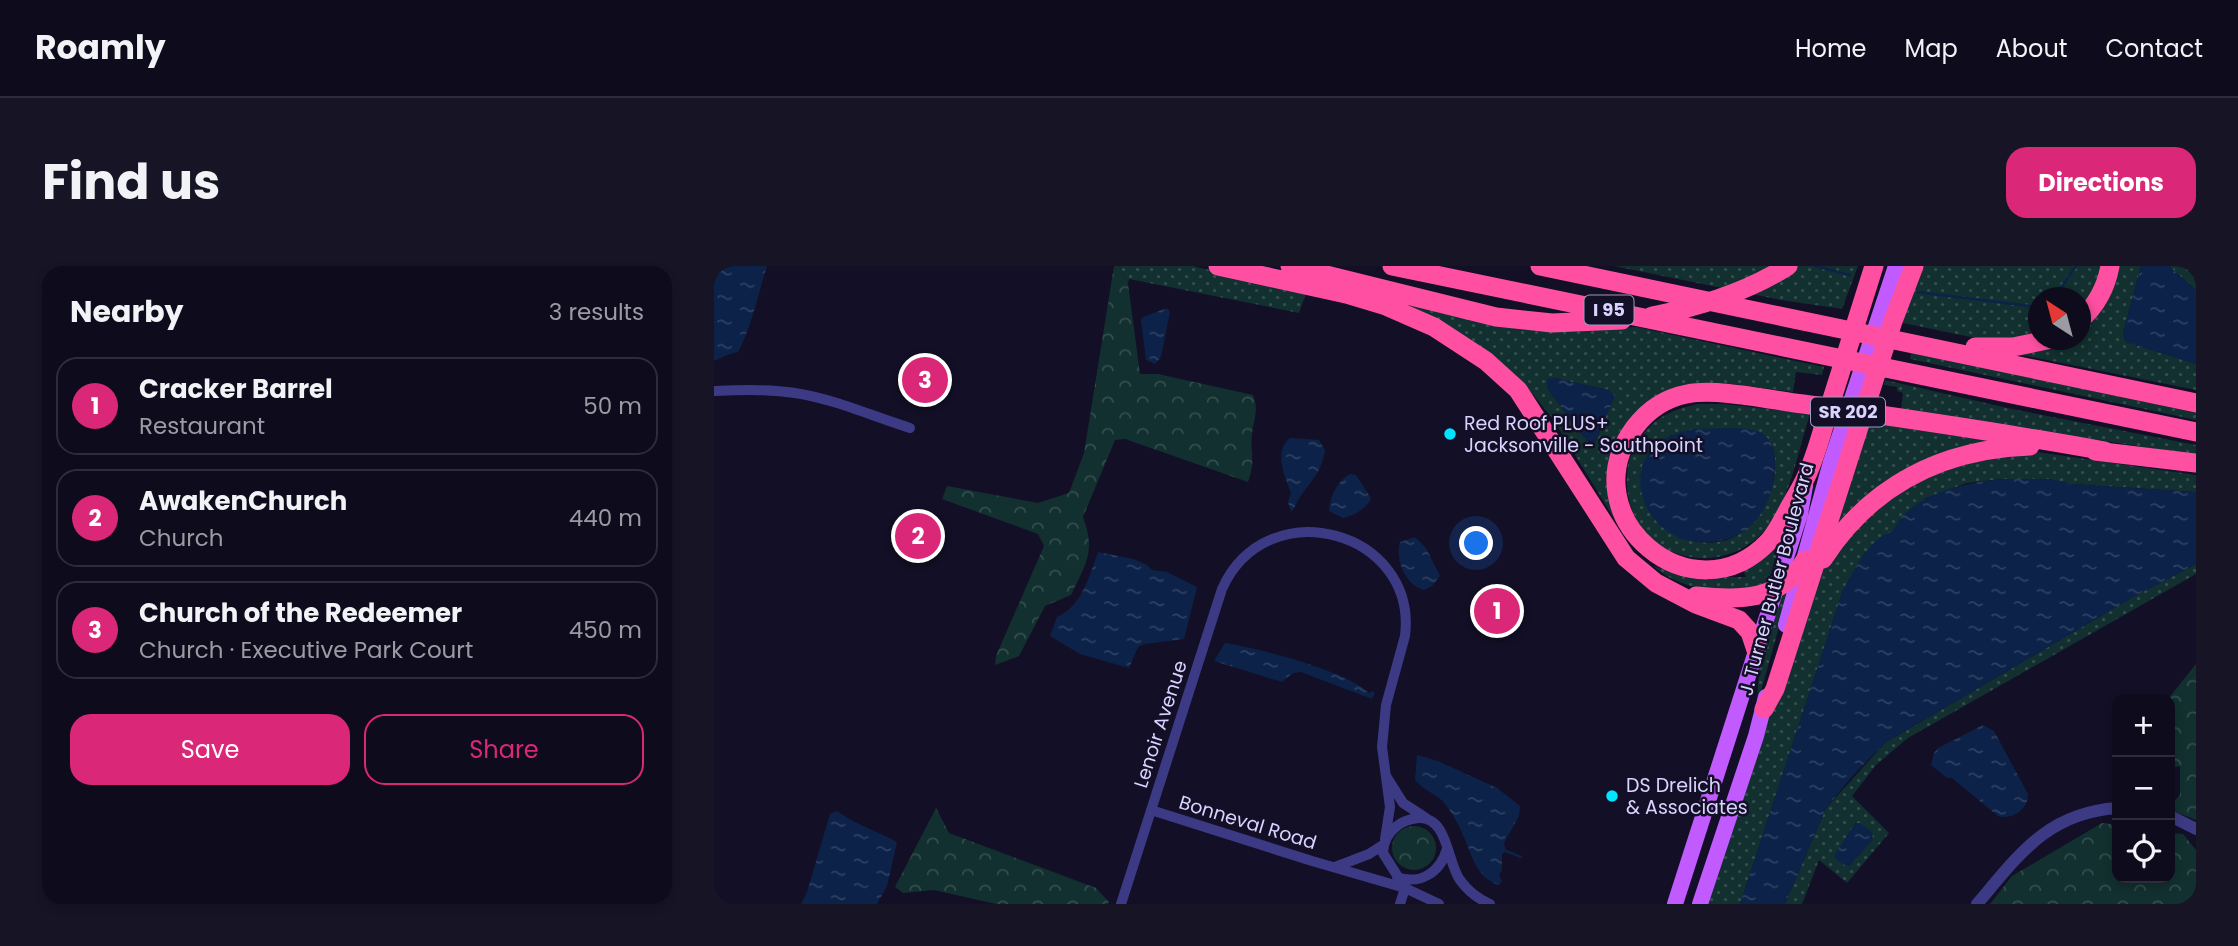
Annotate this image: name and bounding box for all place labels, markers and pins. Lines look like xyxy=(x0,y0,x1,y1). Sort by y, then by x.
pin: 3 xyxy=(902,354,948,406)
place label: Red Roof PLUS+ Jacksonville - Southpoint xyxy=(1464,410,1703,459)
marker: Red Roof PLUS+ Jacksonville - Southpoint xyxy=(1442,426,1458,442)
pin: 2 xyxy=(895,510,941,562)
pin: 1 xyxy=(1474,585,1520,637)
place label: DS Drelich & Associates xyxy=(1626,772,1748,821)
marker: DS Drelich & Associates xyxy=(1604,788,1620,804)

